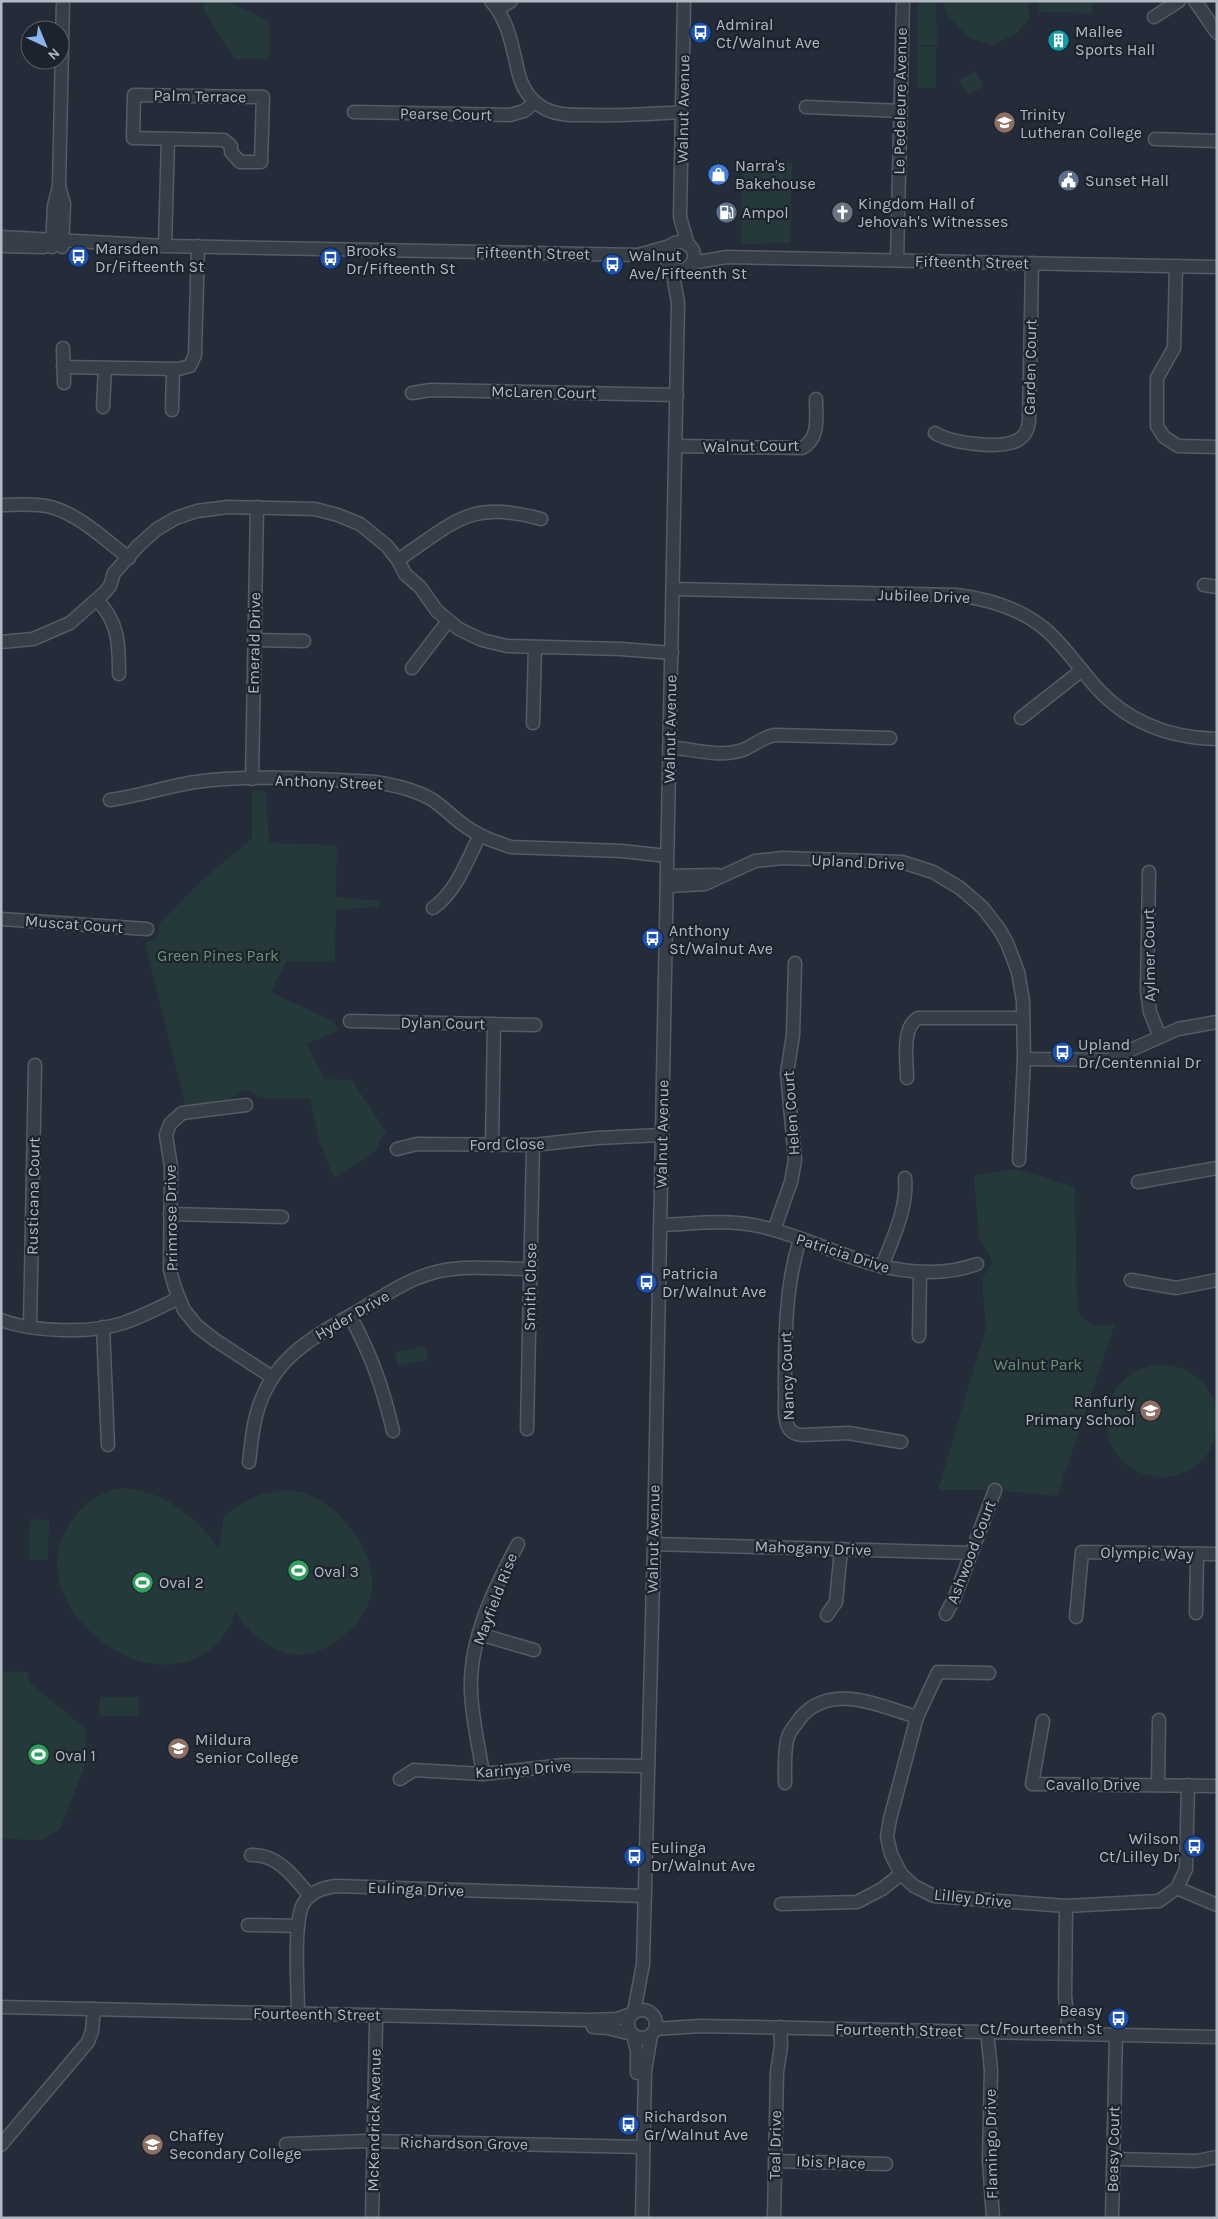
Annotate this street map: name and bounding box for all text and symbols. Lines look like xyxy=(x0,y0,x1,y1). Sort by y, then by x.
place label: Admiral Ct/Walnut Ave xyxy=(716,15,820,52)
north arrow xyxy=(20,20,70,70)
bus stop icon: Admiral Ct/Walnut Ave xyxy=(688,21,712,45)
place label: Mallee Sports Hall xyxy=(1075,22,1155,59)
street label: Le Pedeleure Avenue xyxy=(889,27,911,175)
building icon: Mallee Sports Hall xyxy=(1047,28,1071,52)
text: N xyxy=(44,44,63,64)
street label: Walnut Avenue xyxy=(673,54,693,164)
street label: Palm Terrace xyxy=(153,86,247,106)
street label: Pearse Court xyxy=(400,104,492,124)
place label: Trinity Lutheran College xyxy=(1020,105,1142,142)
school or university icon: Trinity Lutheran College xyxy=(992,111,1016,135)
place label: Narra's Bakehouse xyxy=(735,156,816,193)
shop icon: Narra's Bakehouse xyxy=(707,162,731,186)
public building icon: Sunset Hall xyxy=(1057,168,1081,192)
place label: Sunset Hall xyxy=(1085,171,1169,190)
place label: Kingdom Hall of Jehovah's Witnesses xyxy=(858,194,1008,231)
fuel station icon: Ampol xyxy=(714,200,738,224)
church icon: Kingdom Hall of Jehovah's Witnesses xyxy=(830,200,854,224)
place label: Ampol xyxy=(742,203,789,222)
place label: Marsden Dr/Fifteenth St xyxy=(95,239,204,276)
place label: Brooks Dr/Fifteenth St xyxy=(346,241,455,278)
street label: Fifteenth Street xyxy=(476,243,590,263)
bus stop icon: Marsden Dr/Fifteenth St xyxy=(67,245,91,269)
place label: Walnut Ave/Fifteenth St xyxy=(629,246,747,283)
bus stop icon: Brooks Dr/Fifteenth St xyxy=(318,247,342,271)
bus stop icon: Walnut Ave/Fifteenth St xyxy=(601,252,625,276)
street label: Fifteenth Street xyxy=(915,252,1029,272)
street label: Garden Court xyxy=(1020,319,1040,415)
street label: McLaren Court xyxy=(491,382,597,402)
street label: Walnut Court xyxy=(703,436,799,456)
street label: Jubilee Drive xyxy=(877,585,971,607)
street label: Emerald Drive xyxy=(244,592,264,694)
street label: Walnut Avenue xyxy=(660,674,680,784)
street label: Anthony Street xyxy=(275,771,383,793)
street label: Upland Drive xyxy=(811,850,905,874)
street label: Aylmer Court xyxy=(1139,908,1159,1002)
street label: Muscat Court xyxy=(24,911,124,937)
place label: Anthony St/Walnut Ave xyxy=(669,921,773,958)
bus stop icon: Anthony St/Walnut Ave xyxy=(641,927,665,951)
park label: Green Pines Park xyxy=(157,946,279,965)
street label: Dylan Court xyxy=(400,1013,486,1033)
place label: Upland Dr/Centennial Dr xyxy=(1078,1035,1201,1072)
bus stop icon: Upland Dr/Centennial Dr xyxy=(1050,1041,1074,1065)
street label: Helen Court xyxy=(779,1070,803,1156)
street label: Walnut Avenue xyxy=(652,1079,672,1189)
street label: Ford Close xyxy=(469,1134,545,1154)
street label: Rusticana Court xyxy=(22,1137,44,1255)
street label: Primrose Drive xyxy=(161,1164,181,1272)
street label: Patricia Drive xyxy=(794,1229,892,1277)
street label: Smith Close xyxy=(520,1243,540,1331)
place label: Patricia Dr/Walnut Ave xyxy=(662,1264,767,1301)
bus stop icon: Patricia Dr/Walnut Ave xyxy=(634,1270,658,1294)
street label: Hyder Drive xyxy=(311,1286,393,1344)
street label: Nancy Court xyxy=(776,1331,798,1421)
park label: Walnut Park xyxy=(994,1355,1082,1374)
place label: Ranfurly Primary School xyxy=(1025,1392,1136,1429)
school or university icon: Ranfurly Primary School xyxy=(1139,1398,1163,1422)
street label: Walnut Avenue xyxy=(643,1484,663,1594)
street label: Ashwood Court xyxy=(942,1497,1000,1607)
street label: Mahogany Drive xyxy=(754,1536,872,1560)
street label: Olympic Way xyxy=(1100,1543,1194,1563)
street label: Mayfield Rise xyxy=(469,1550,521,1648)
sports icon: Oval 3 xyxy=(286,1559,310,1583)
place label: Oval 3 xyxy=(314,1562,359,1581)
sports icon: Oval 2 xyxy=(131,1570,155,1594)
place label: Oval 2 xyxy=(159,1573,204,1592)
place label: Mildura Senior College xyxy=(195,1730,299,1767)
school or university icon: Mildura Senior College xyxy=(167,1736,191,1760)
sports icon: Oval 1 xyxy=(27,1743,51,1767)
place label: Oval 1 xyxy=(55,1746,96,1765)
street label: Karinya Drive xyxy=(474,1756,572,1782)
street label: Cavallo Drive xyxy=(1046,1775,1140,1794)
place label: Wilson Ct/Lilley Dr xyxy=(1099,1829,1179,1866)
bus stop icon: Wilson Ct/Lilley Dr xyxy=(1183,1835,1207,1859)
place label: Eulinga Dr/Walnut Ave xyxy=(651,1838,756,1875)
bus stop icon: Eulinga Dr/Walnut Ave xyxy=(623,1844,647,1868)
street label: Eulinga Drive xyxy=(367,1878,465,1900)
street label: Lilley Drive xyxy=(933,1884,1013,1912)
place label: Beasy Ct/Fourteenth St xyxy=(980,2001,1103,2038)
street label: Fourteenth Street xyxy=(253,2003,381,2025)
bus stop icon: Beasy Ct/Fourteenth St xyxy=(1106,2007,1130,2031)
street label: Fourteenth Street xyxy=(835,2019,963,2041)
street label: McKendrick Avenue xyxy=(363,2048,385,2192)
street label: Flamingo Drive xyxy=(981,2089,1001,2199)
street label: Beasy Court xyxy=(1103,2106,1123,2192)
place label: Richardson Gr/Walnut Ave xyxy=(644,2107,748,2144)
street label: Teal Drive xyxy=(765,2110,785,2180)
bus stop icon: Richardson Gr/Walnut Ave xyxy=(616,2113,640,2137)
place label: Chaffey Secondary College xyxy=(169,2126,302,2163)
school or university icon: Chaffey Secondary College xyxy=(141,2132,165,2156)
street label: Richardson Grove xyxy=(400,2132,528,2154)
street label: Ibis Place xyxy=(796,2151,866,2173)

